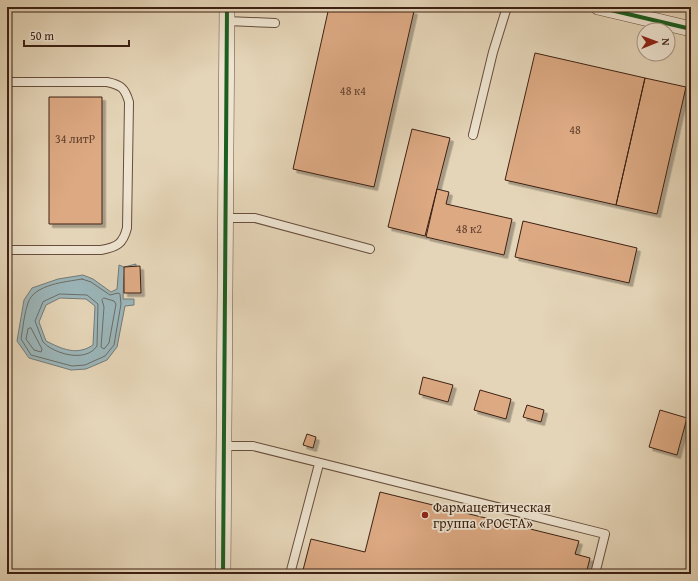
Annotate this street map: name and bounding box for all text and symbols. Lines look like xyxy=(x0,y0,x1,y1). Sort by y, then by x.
scale bar xyxy=(24,22,129,48)
north arrow xyxy=(636,22,676,62)
text: 50 m xyxy=(30,27,54,44)
text: N xyxy=(658,38,674,46)
house number: 48 к4 xyxy=(340,82,366,99)
house number: 48 xyxy=(569,121,581,138)
house number: 34 литР xyxy=(55,130,95,147)
house number: 48 к2 xyxy=(456,220,482,237)
place label: Фармацевтическая группа «РОСТА» xyxy=(433,497,551,533)
marker: Фармацевтическая группа «РОСТА» xyxy=(420,510,430,520)

